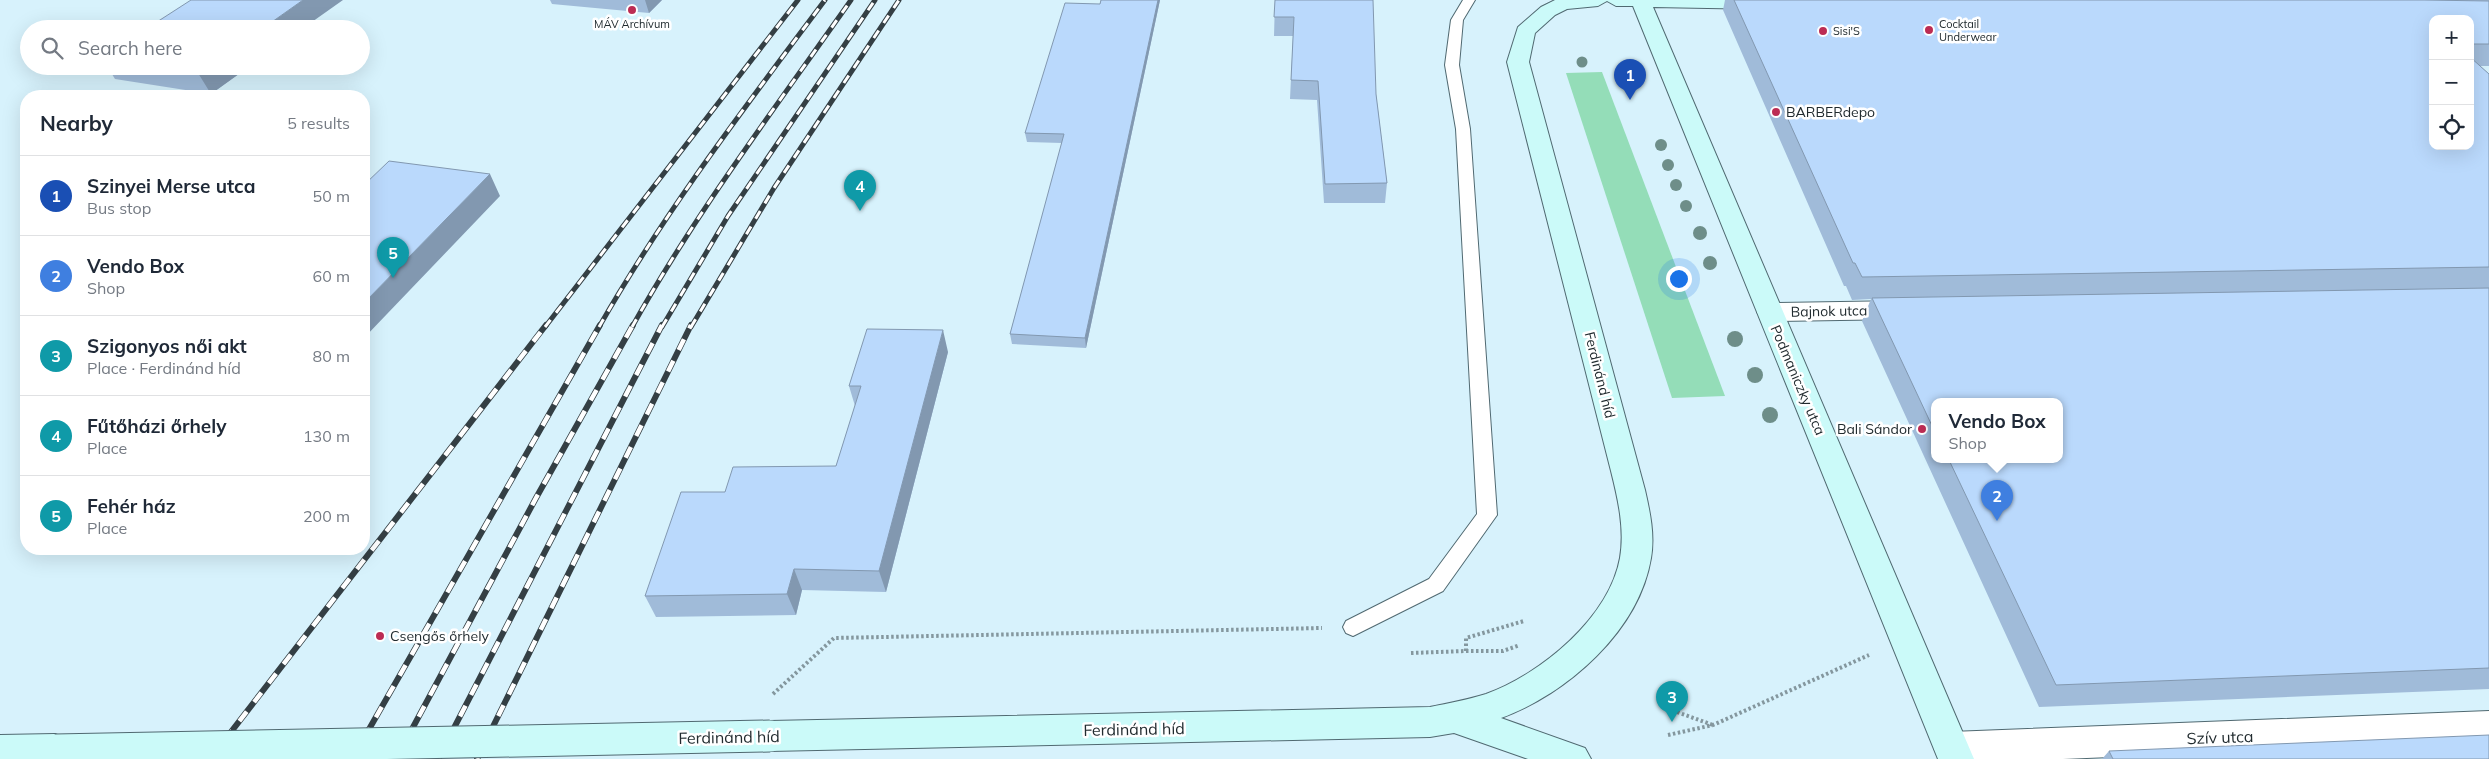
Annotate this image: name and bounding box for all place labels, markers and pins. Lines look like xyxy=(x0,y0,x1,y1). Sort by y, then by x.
marker: MÁV Archívum xyxy=(626,4,638,16)
place label: MÁV Archívum xyxy=(594,17,670,31)
place label: Cocktail Underwear xyxy=(1939,17,1996,44)
place label: Sisi'S xyxy=(1833,24,1860,38)
marker: Cocktail Underwear xyxy=(1923,24,1935,36)
marker: Sisi'S xyxy=(1817,25,1829,37)
pin: 1 xyxy=(1614,59,1646,100)
place label: BARBERdepo xyxy=(1786,103,1875,121)
marker: BARBERdepo xyxy=(1770,106,1782,118)
pin: 4 xyxy=(844,170,876,211)
pin: 5 xyxy=(377,237,409,278)
place label: Bali Sándor xyxy=(1837,420,1913,438)
marker: Bali Sándor xyxy=(1916,423,1928,435)
pin: 2 xyxy=(1981,480,2013,521)
place label: Csengős őrhely xyxy=(390,627,489,645)
marker: Csengős őrhely xyxy=(374,630,386,642)
pin: 3 xyxy=(1656,681,1688,722)

